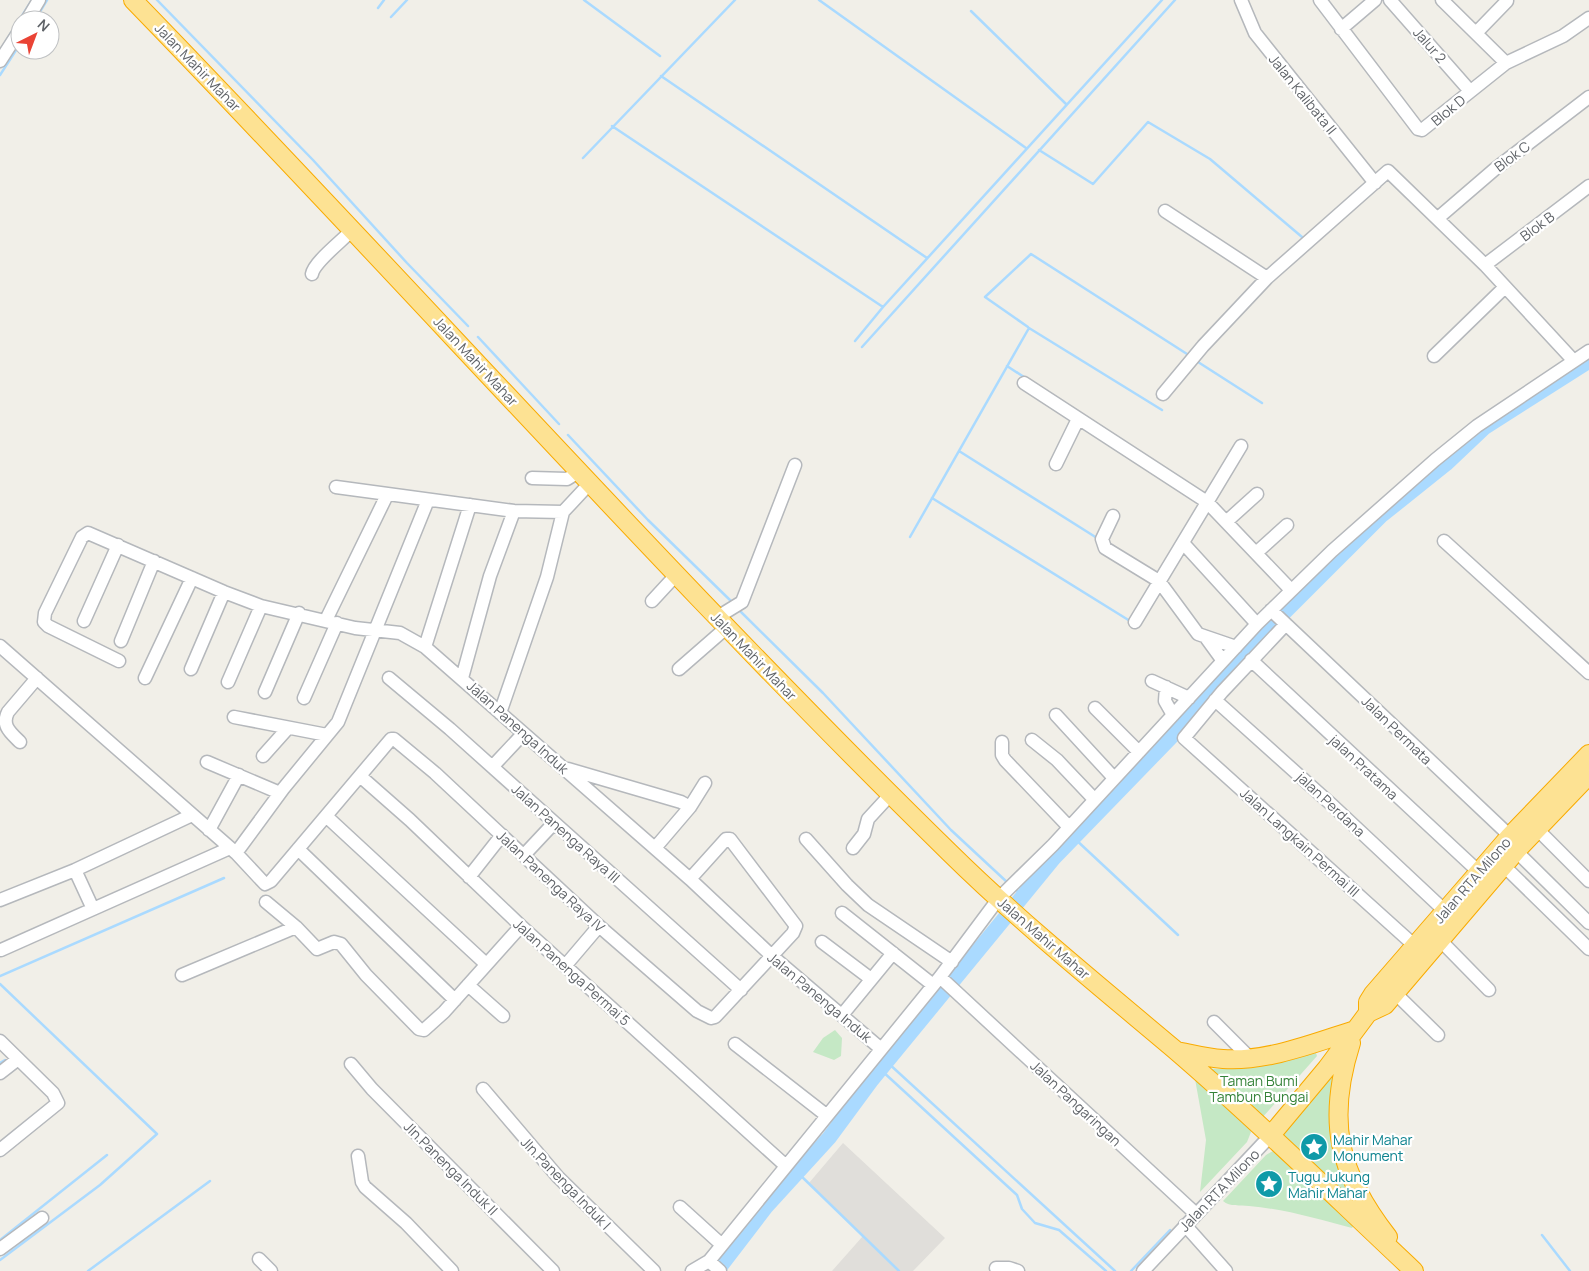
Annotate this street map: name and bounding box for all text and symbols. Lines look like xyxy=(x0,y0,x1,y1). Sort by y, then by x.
north arrow xyxy=(10,10,60,60)
text: N xyxy=(34,15,54,35)
street label: Jalan Mahir Mahar xyxy=(151,19,245,115)
street label: Jalur 2 xyxy=(1409,23,1451,67)
street label: Jalan Kalibata II xyxy=(1265,50,1341,138)
street label: Blok D xyxy=(1427,90,1469,130)
street label: Blok C xyxy=(1490,136,1534,176)
street label: Blok B xyxy=(1516,207,1558,245)
street label: Jalan Mahir Mahar xyxy=(429,312,523,410)
street label: Jalan Mahir Mahar xyxy=(707,608,801,704)
street label: Jalan Panenga Induk xyxy=(463,676,574,779)
street label: Jalan Permata xyxy=(1358,692,1436,768)
street label: jalan Pratama xyxy=(1325,730,1402,804)
street label: jalan Perdana xyxy=(1292,767,1369,841)
street label: Jalan Panenga Raya III xyxy=(508,779,624,887)
street label: Jalan Langkain Permai III xyxy=(1236,783,1364,901)
street label: Jalan Panenga Raya IV xyxy=(493,826,610,937)
street label: Jalan RTA Milono xyxy=(1429,833,1515,927)
street label: Jalan Mahir Mahar xyxy=(994,893,1094,983)
street label: Jalan Panenga Permai 5 xyxy=(509,914,635,1030)
street label: Jalan Panenga Induk xyxy=(764,948,877,1047)
street label: Jalan Pangaringan xyxy=(1026,1056,1126,1150)
park label: Taman Bumi Tambun Bungai xyxy=(1209,1071,1309,1106)
street label: Jln.Panenga Induk II xyxy=(400,1117,502,1219)
place label: Mahir Mahar Monument xyxy=(1333,1130,1413,1165)
street label: Jln.Panenga Induk I xyxy=(517,1132,615,1234)
place icon: Mahir Mahar Monument xyxy=(1299,1132,1329,1162)
street label: Jalan RTA Milono xyxy=(1175,1145,1263,1235)
place label: Tugu Jukung Mahir Mahar xyxy=(1288,1167,1370,1202)
place icon: Tugu Jukung Mahir Mahar xyxy=(1254,1169,1284,1199)

